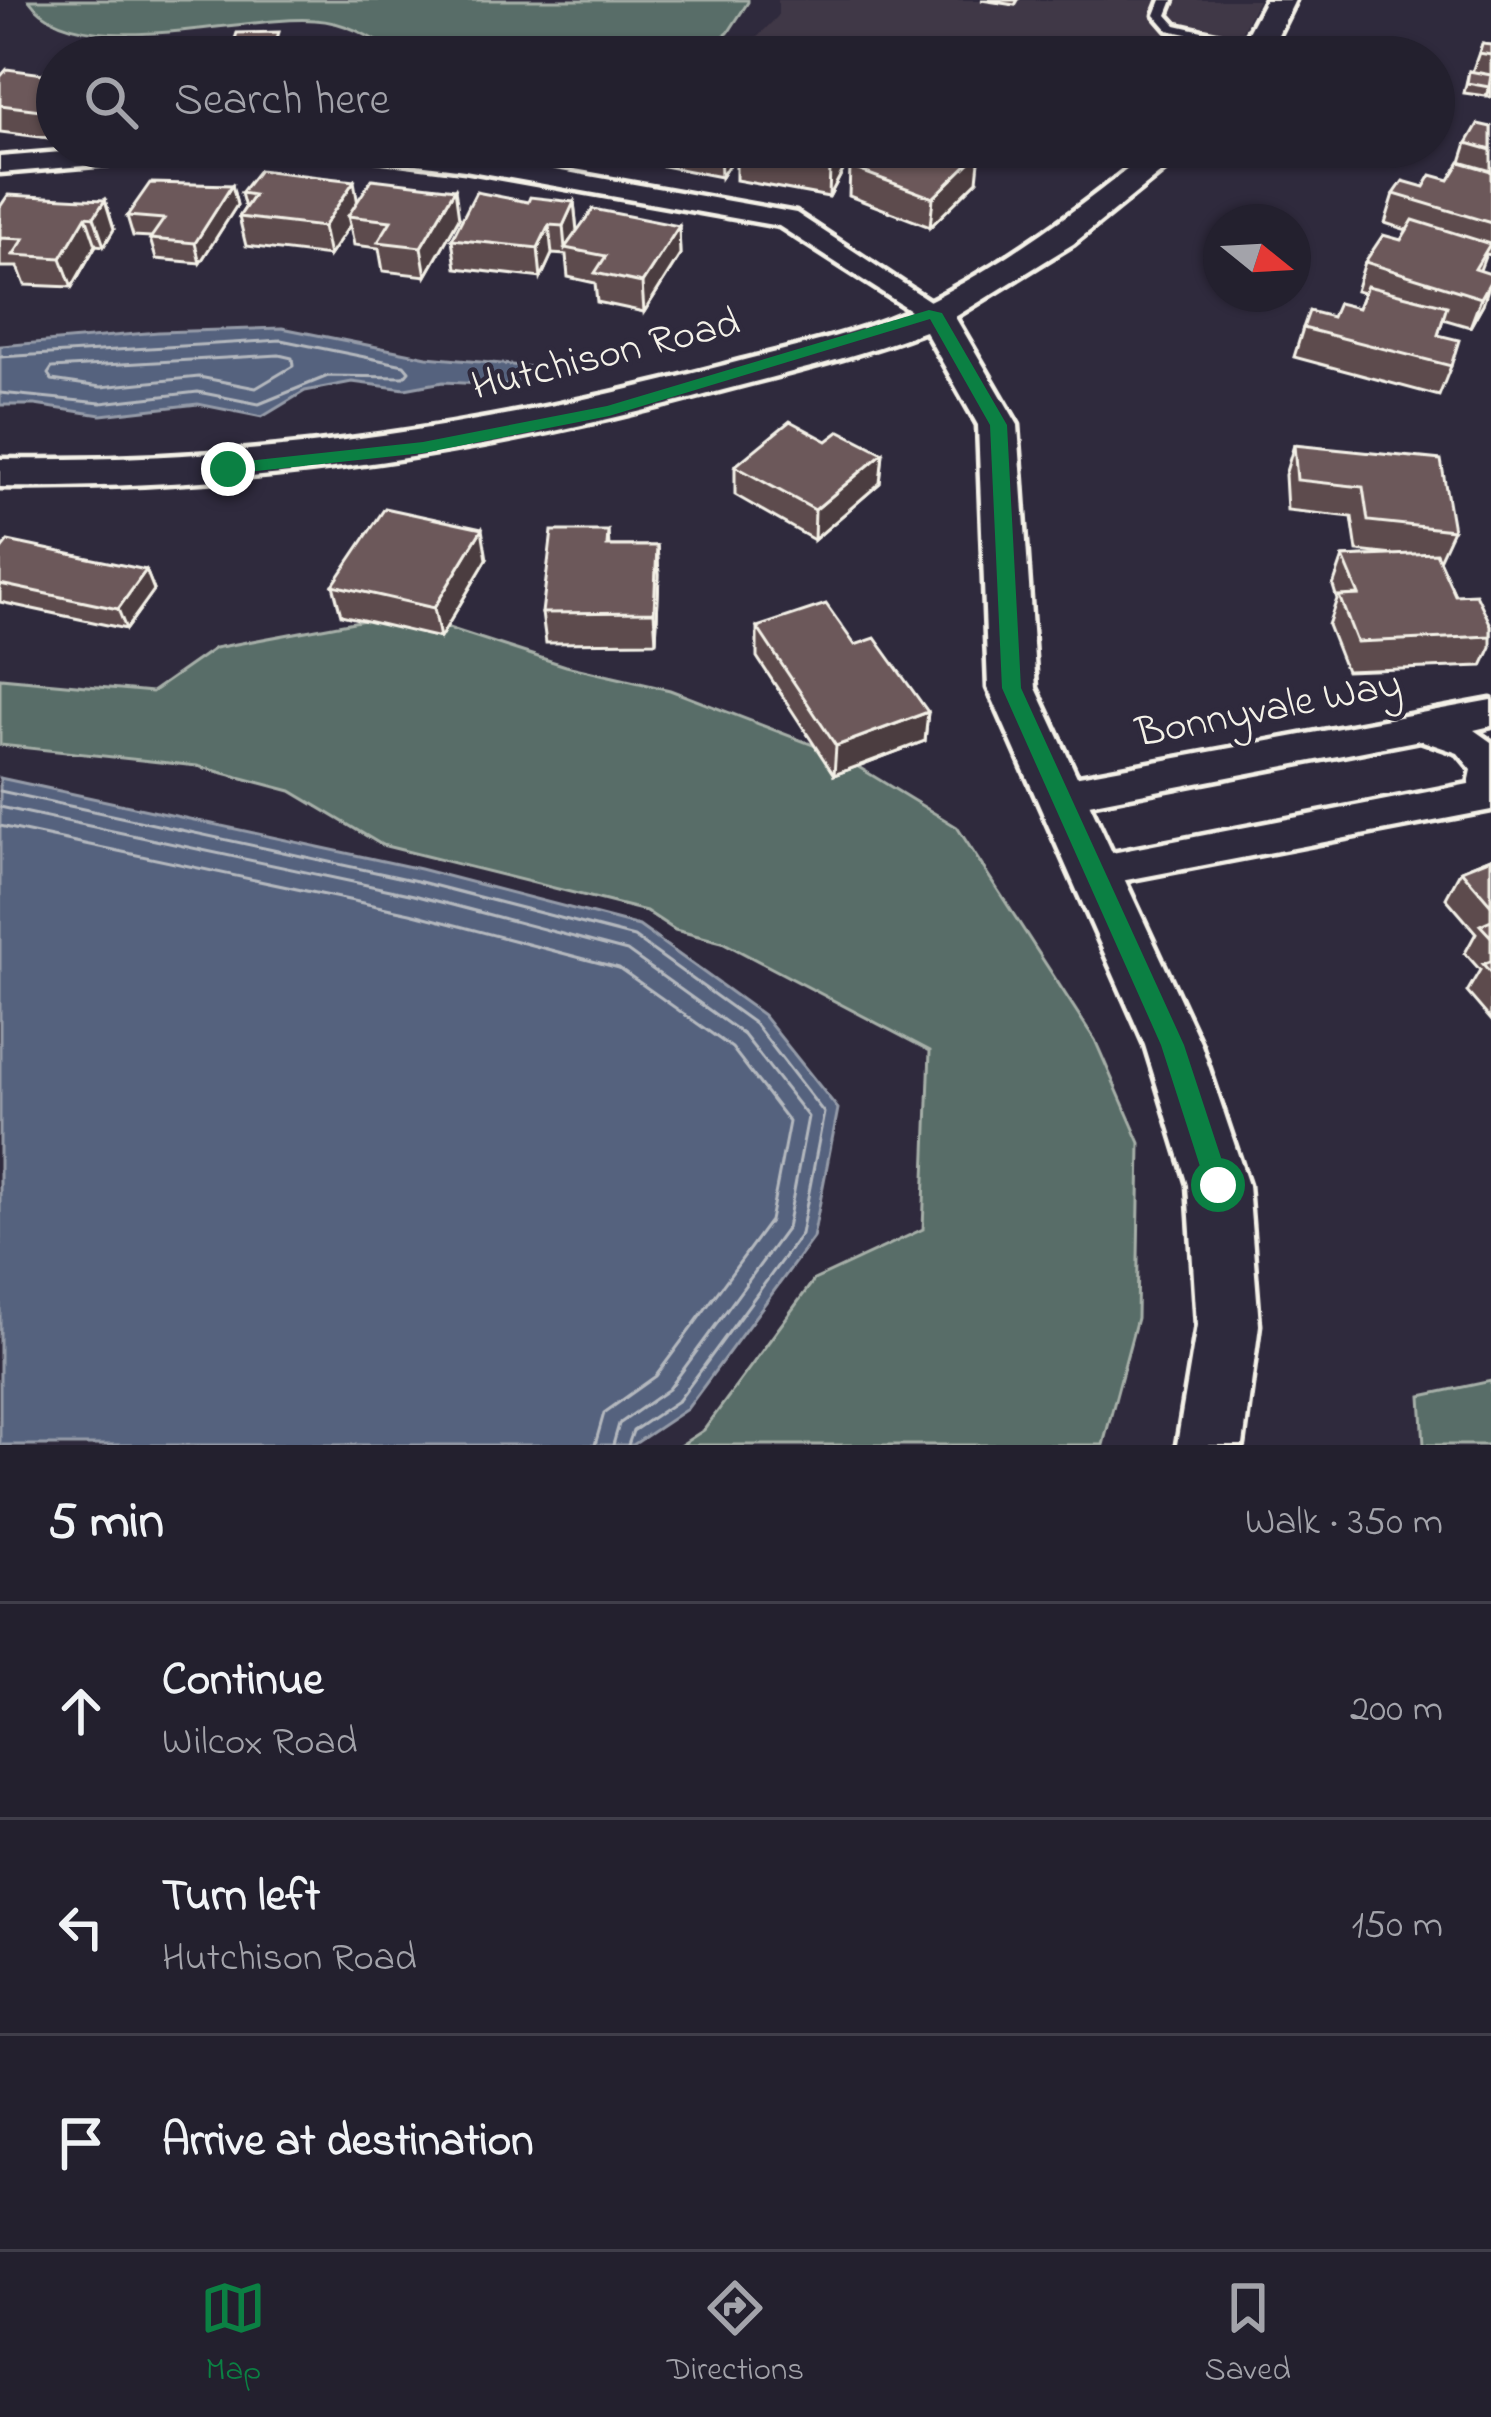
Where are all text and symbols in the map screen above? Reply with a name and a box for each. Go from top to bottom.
search box [36,36,1455,168]
icon: search [78,69,144,135]
text: Search here [174,69,390,135]
north arrow [1203,204,1311,312]
street label: Hutchison Road [466,293,746,419]
route end [201,442,255,496]
street label: Bonnyvale Way [1130,654,1407,766]
route start [1191,1158,1245,1212]
text: 5 min [48,1486,164,1561]
text: Walk · 350 m [1245,1495,1443,1552]
text: Continue [162,1649,323,1715]
icon: ahead [48,1678,114,1744]
text: 200 m [1350,1682,1443,1739]
text: Wilcox Road [162,1715,357,1772]
text: Turn left [162,1865,320,1931]
icon: left [48,1894,114,1960]
text: 150 m [1351,1898,1443,1955]
text: Hutchison Road [162,1931,417,1988]
icon: arrive [48,2110,114,2176]
text: Arrive at destination [162,2110,533,2176]
tab: Map [200,2275,266,2395]
tab: Directions [667,2275,804,2395]
tab: Saved [1205,2275,1291,2395]

